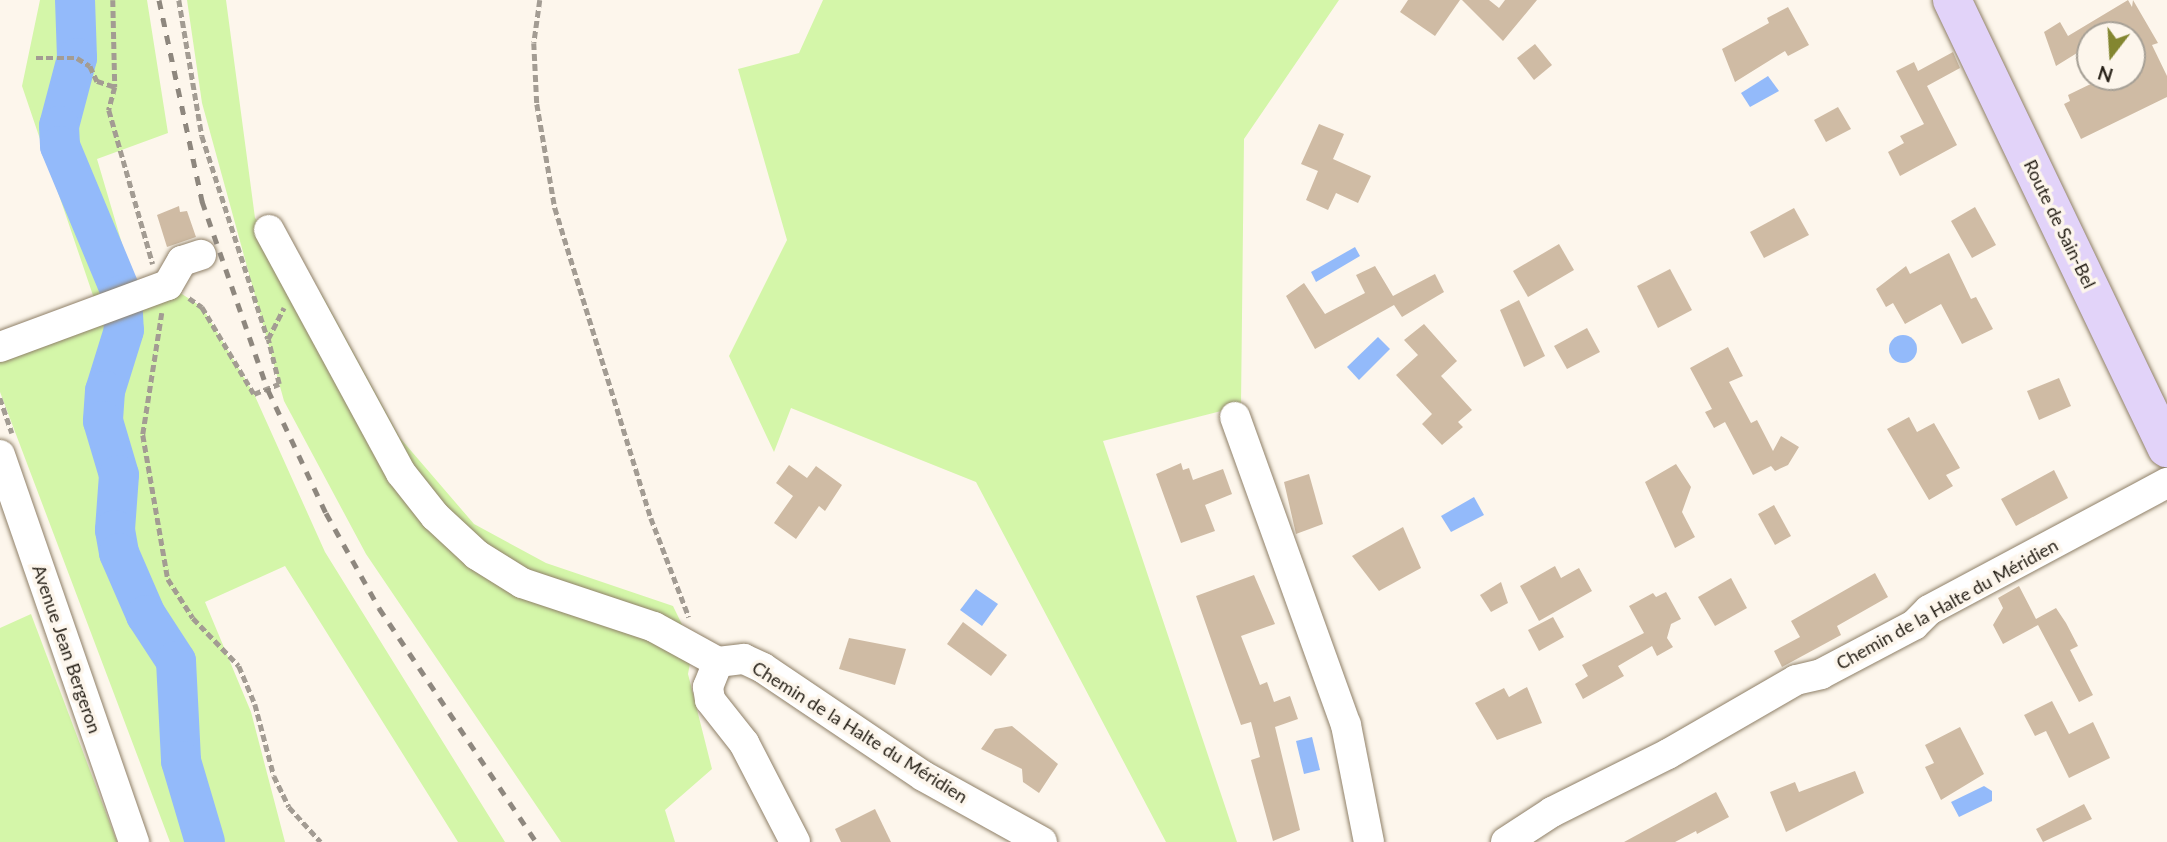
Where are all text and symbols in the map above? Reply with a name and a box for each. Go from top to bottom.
north arrow [2076,21,2146,91]
text: N [2095,62,2116,88]
street label: Route de Sain-Bel [2019,156,2101,292]
street label: Chemin de la Halte du Méridien [1832,534,2062,674]
street label: Avenue Jean Bergeron [28,562,106,736]
street label: Chemin de la Halte du Méridien [748,657,972,807]

